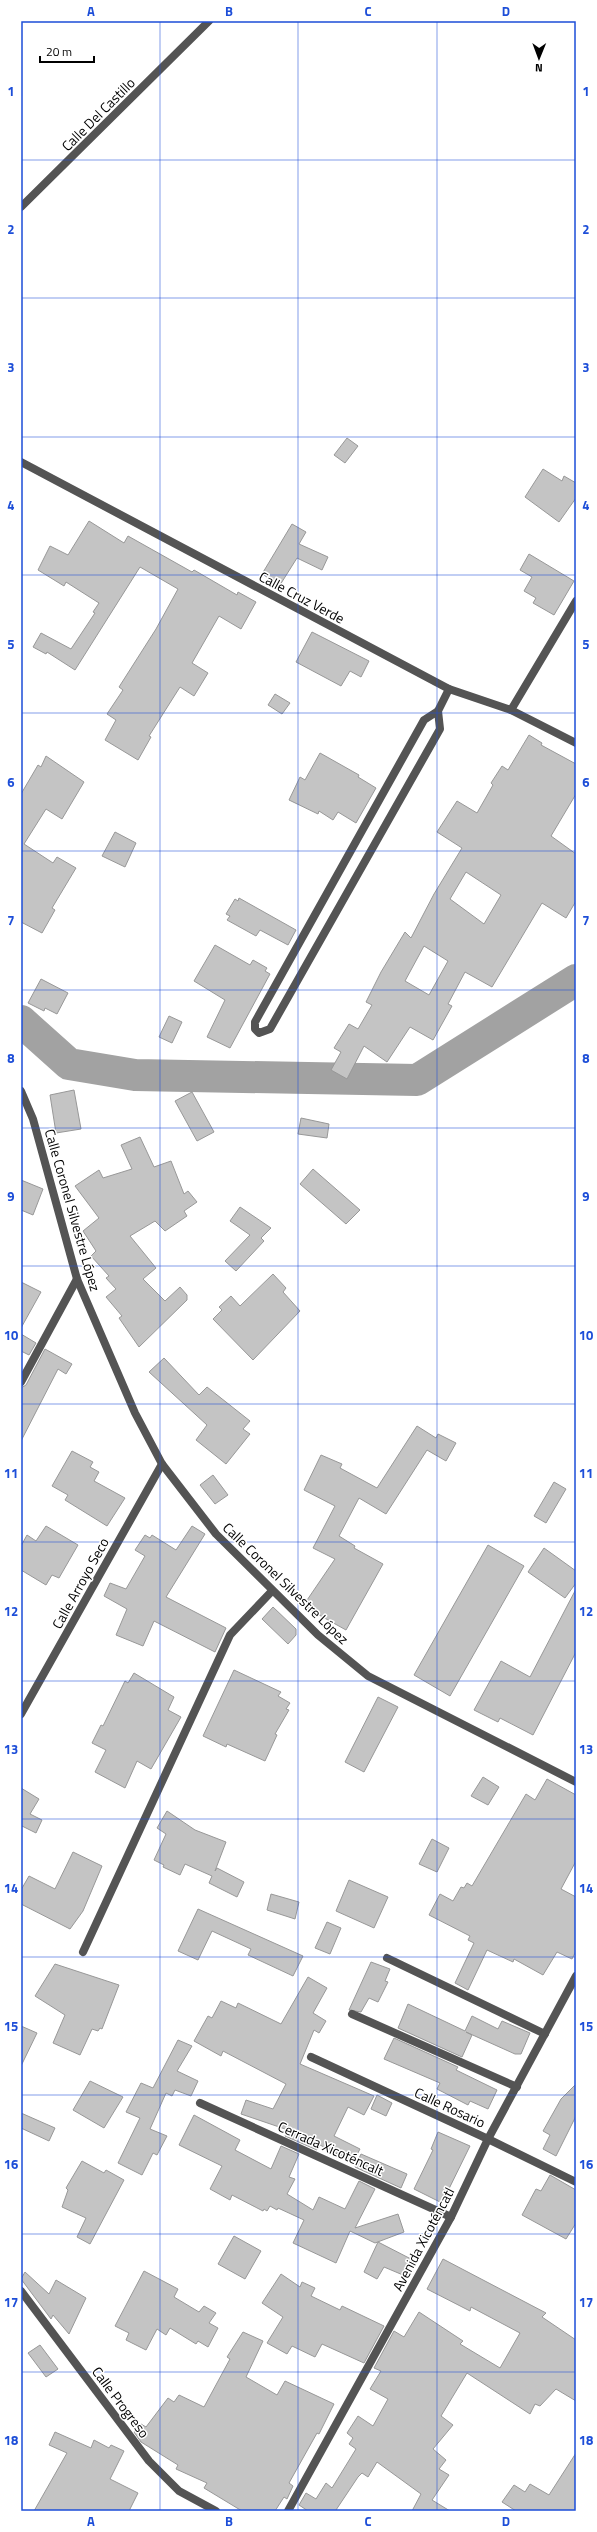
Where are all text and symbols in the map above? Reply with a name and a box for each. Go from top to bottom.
text: A [87,1,95,21]
text: B [225,1,233,21]
text: C [364,1,372,21]
text: D [502,1,510,21]
scale bar [40,38,94,64]
north arrow [519,38,559,78]
text: 20 m [46,42,72,61]
text: N [535,60,543,76]
street label: Calle Del Castillo [56,72,140,156]
text: 1 [7,81,15,101]
text: 1 [582,81,590,101]
text: 2 [7,219,15,239]
text: 2 [582,219,590,239]
text: 3 [7,357,15,377]
text: 3 [582,357,590,377]
text: 4 [7,495,15,515]
text: 4 [582,495,590,515]
street label: Calle Cruz Verde [255,566,349,628]
text: 5 [7,634,15,654]
text: 5 [582,634,590,654]
text: 6 [7,772,15,792]
text: 6 [582,772,590,792]
text: 7 [7,910,15,930]
text: 7 [582,910,590,930]
text: 8 [7,1048,15,1068]
text: 8 [582,1048,590,1068]
street label: Calle Coronel Silvestre López [40,1126,106,1294]
text: 9 [7,1186,15,1206]
text: 9 [582,1186,590,1206]
text: 10 [4,1325,18,1345]
text: 10 [579,1325,593,1345]
text: 11 [4,1463,18,1483]
text: 11 [579,1463,593,1483]
street label: Calle Coronel Silvestre López [218,1517,354,1649]
street label: Calle Arroyo Seco [46,1533,114,1633]
text: 12 [4,1601,18,1621]
text: 12 [579,1601,593,1621]
text: 13 [4,1739,18,1759]
text: 13 [579,1739,593,1759]
text: 14 [4,1878,18,1898]
text: 14 [579,1878,593,1898]
text: 15 [4,2016,18,2036]
text: 15 [579,2016,593,2036]
street label: Calle Rosario [411,2081,489,2133]
street label: Cerrada Xicoténcalt [275,2115,387,2181]
text: 16 [4,2154,18,2174]
text: 16 [579,2154,593,2174]
street label: Avenida Xicoténcatl [387,2183,459,2295]
text: 17 [4,2292,18,2312]
text: 17 [579,2292,593,2312]
street label: Calle Progreso [87,2362,155,2442]
text: 18 [4,2430,18,2450]
text: 18 [579,2430,593,2450]
text: A [87,2511,95,2531]
text: B [225,2511,233,2531]
text: C [364,2511,372,2531]
text: D [502,2511,510,2531]

